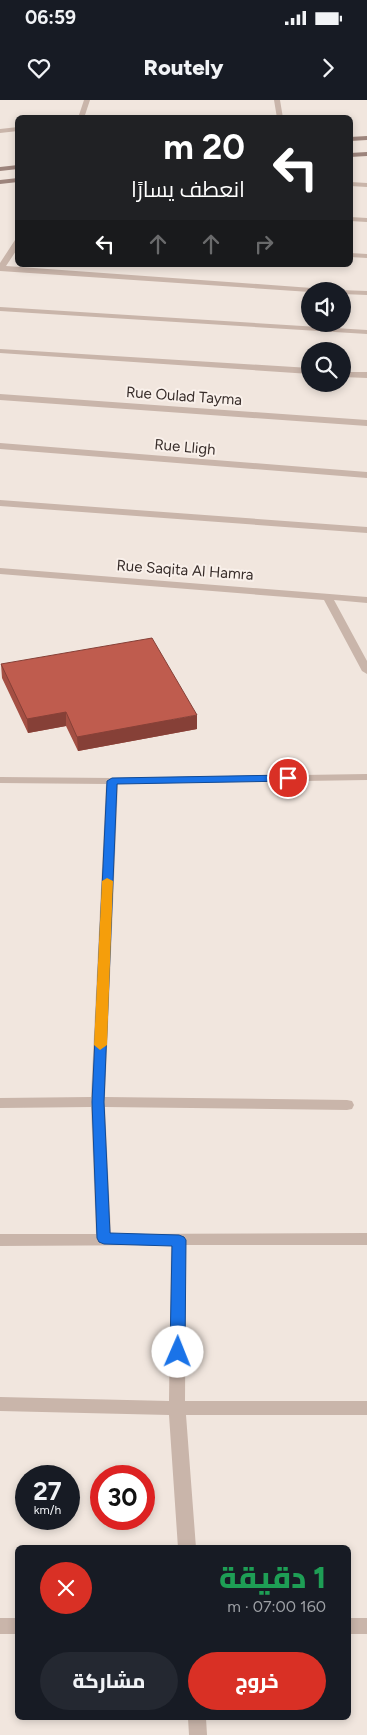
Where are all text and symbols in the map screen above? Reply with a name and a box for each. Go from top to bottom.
text: 06:59 [25,6,76,29]
icon: heart [25,54,53,82]
text: Routely [144,54,223,81]
icon: forward [314,54,342,82]
text: 20 m [163,126,245,168]
icon: left [263,135,328,200]
text: انعطف يسارًا [131,176,245,203]
icon: left [91,230,119,258]
icon: ahead [144,230,172,258]
icon: ahead [197,230,225,258]
icon: right [250,230,278,258]
map controls [301,282,351,392]
button: sound [301,282,351,332]
button: search [301,342,351,392]
street label: Rue Oulad Tayma [125,383,243,409]
street label: Rue Lligh [154,435,216,459]
street label: Rue Saqita Al Hamra [116,556,254,584]
pin [267,757,309,799]
icon: arrive [274,764,302,792]
position arrow [151,1325,203,1377]
speed limit sign: 30 [90,1465,155,1530]
text: 27 [33,1476,62,1506]
text: km/h [34,1503,61,1517]
text: 1 دقيقة [219,1559,326,1596]
button: close [40,1562,92,1614]
text: 160 m · 07:00 [227,1597,326,1616]
button: مشاركة [40,1652,178,1710]
button: خروج [188,1652,326,1710]

